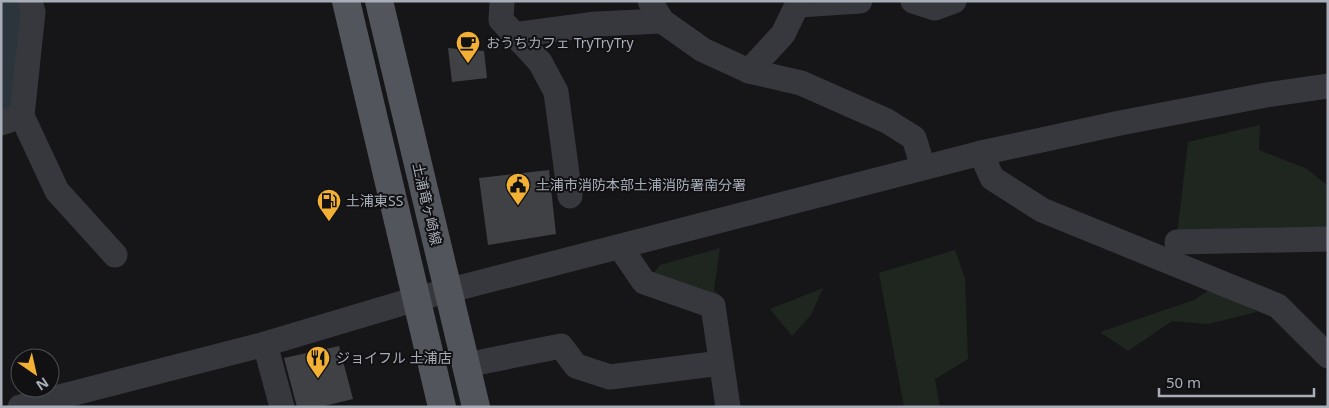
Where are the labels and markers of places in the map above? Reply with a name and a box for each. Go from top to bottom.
cafe icon: おうちカフェ TryTryTry [455,30,481,64]
place label: おうちカフェ TryTryTry [486,33,635,52]
public building icon: 土浦市消防本部土浦消防署南分署 [505,172,531,206]
place label: 土浦市消防本部土浦消防署南分署 [536,175,746,194]
fuel station icon: 土浦東SS [316,188,342,222]
place label: 土浦東SS [346,191,404,210]
restaurant icon: ジョイフル 土浦店 [305,345,331,379]
place label: ジョイフル 土浦店 [336,348,452,367]

